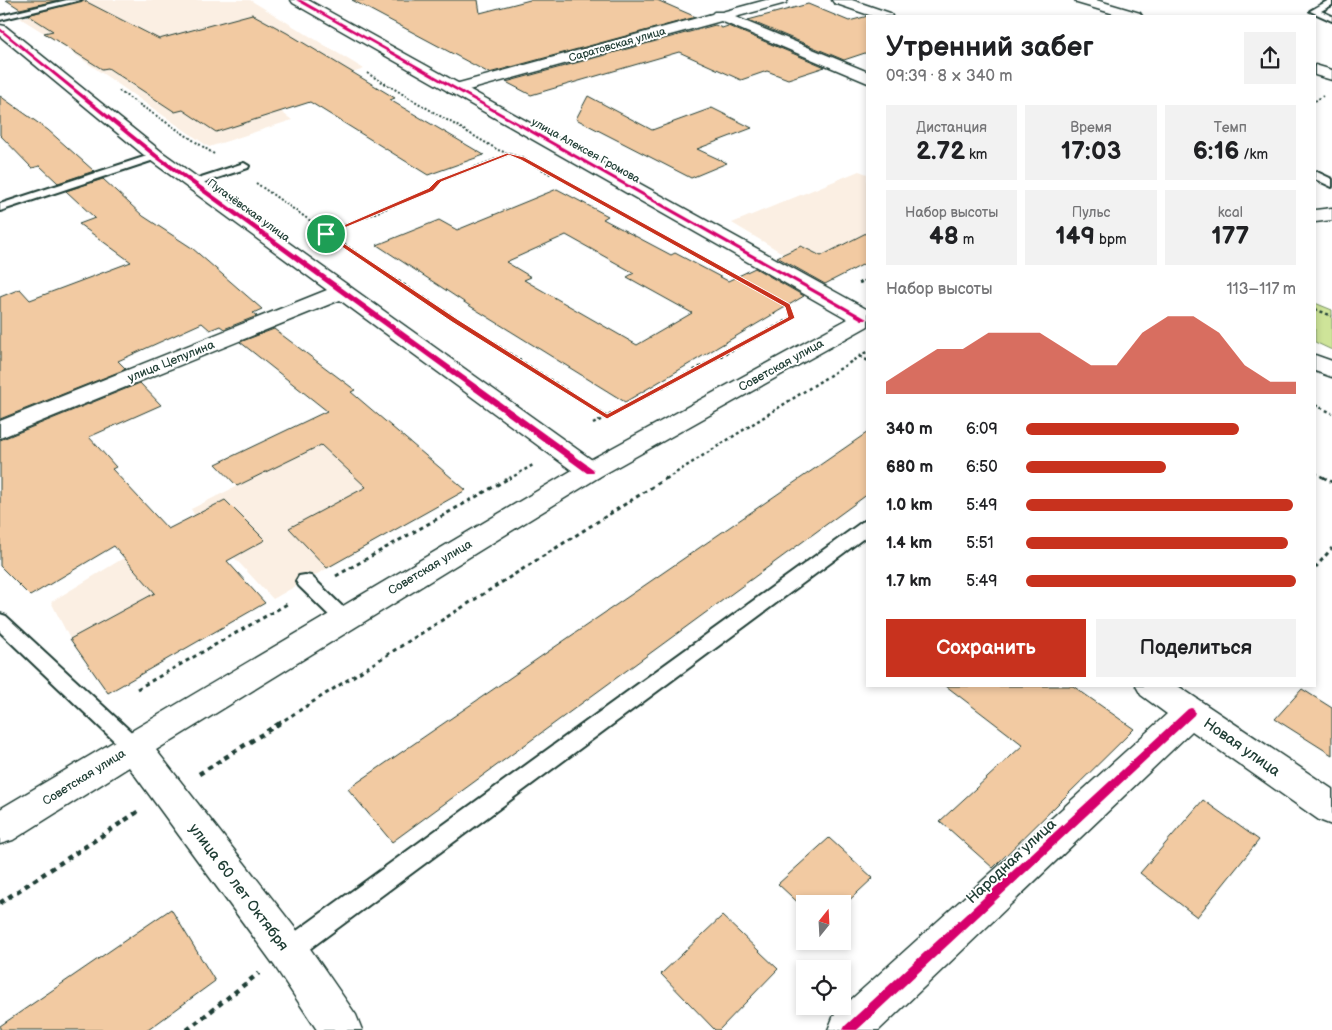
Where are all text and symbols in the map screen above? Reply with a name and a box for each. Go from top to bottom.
street label: Саратовская улица [567,24,668,65]
text: Утренний забег [886,31,1094,64]
button: share [1244,32,1296,84]
text: 09:39 · 8 × 340 m [886,67,1013,86]
street label: улица Алексея Громова [529,115,643,186]
text: Дистанция [916,119,987,136]
text: Время [1070,119,1112,136]
text: Темп [1214,119,1247,136]
text: 2.72 [916,136,965,167]
text: 17:03 [1061,136,1121,167]
text: 6:16 [1193,136,1239,167]
text: km [965,146,987,163]
text: /km [1239,146,1268,163]
street label: Пугачёвская улица [205,176,293,245]
text: Набор высоты [905,204,998,221]
text: Пульс [1072,204,1110,221]
text: kcal [1218,204,1243,221]
pin [305,213,347,255]
icon: arrive [312,220,340,248]
text: 48 [929,221,959,252]
text: 149 [1055,221,1095,252]
text: 177 [1211,221,1249,252]
text: m [959,231,974,248]
text: bpm [1095,231,1127,248]
text: Набор высоты [886,280,993,299]
text: 113–117 m [1226,280,1296,299]
street label: Советская улица [736,336,826,395]
street label: улица Цепулина [126,337,217,386]
text: 340 m [886,420,933,439]
text: 6:09 [966,420,998,439]
text: 680 m [886,458,933,477]
text: 6:50 [966,458,998,477]
text: 1.0 km [886,496,933,515]
text: 5:49 [966,496,997,515]
text: 1.4 km [886,534,932,553]
text: 5:51 [966,534,994,553]
street label: Советская улица [386,537,475,598]
text: 1.7 km [886,572,931,591]
text: 5:49 [966,572,997,591]
button: Сохранить [886,619,1086,677]
button: Поделиться [1096,619,1296,677]
street label: Новая улица [1200,714,1284,781]
street label: Советская улица [40,746,129,809]
street label: Народная улица [962,815,1060,908]
street label: улица 60 лет Октября [185,820,293,955]
north arrow [796,895,851,950]
map controls [796,895,851,1015]
button: locate [796,960,851,1015]

